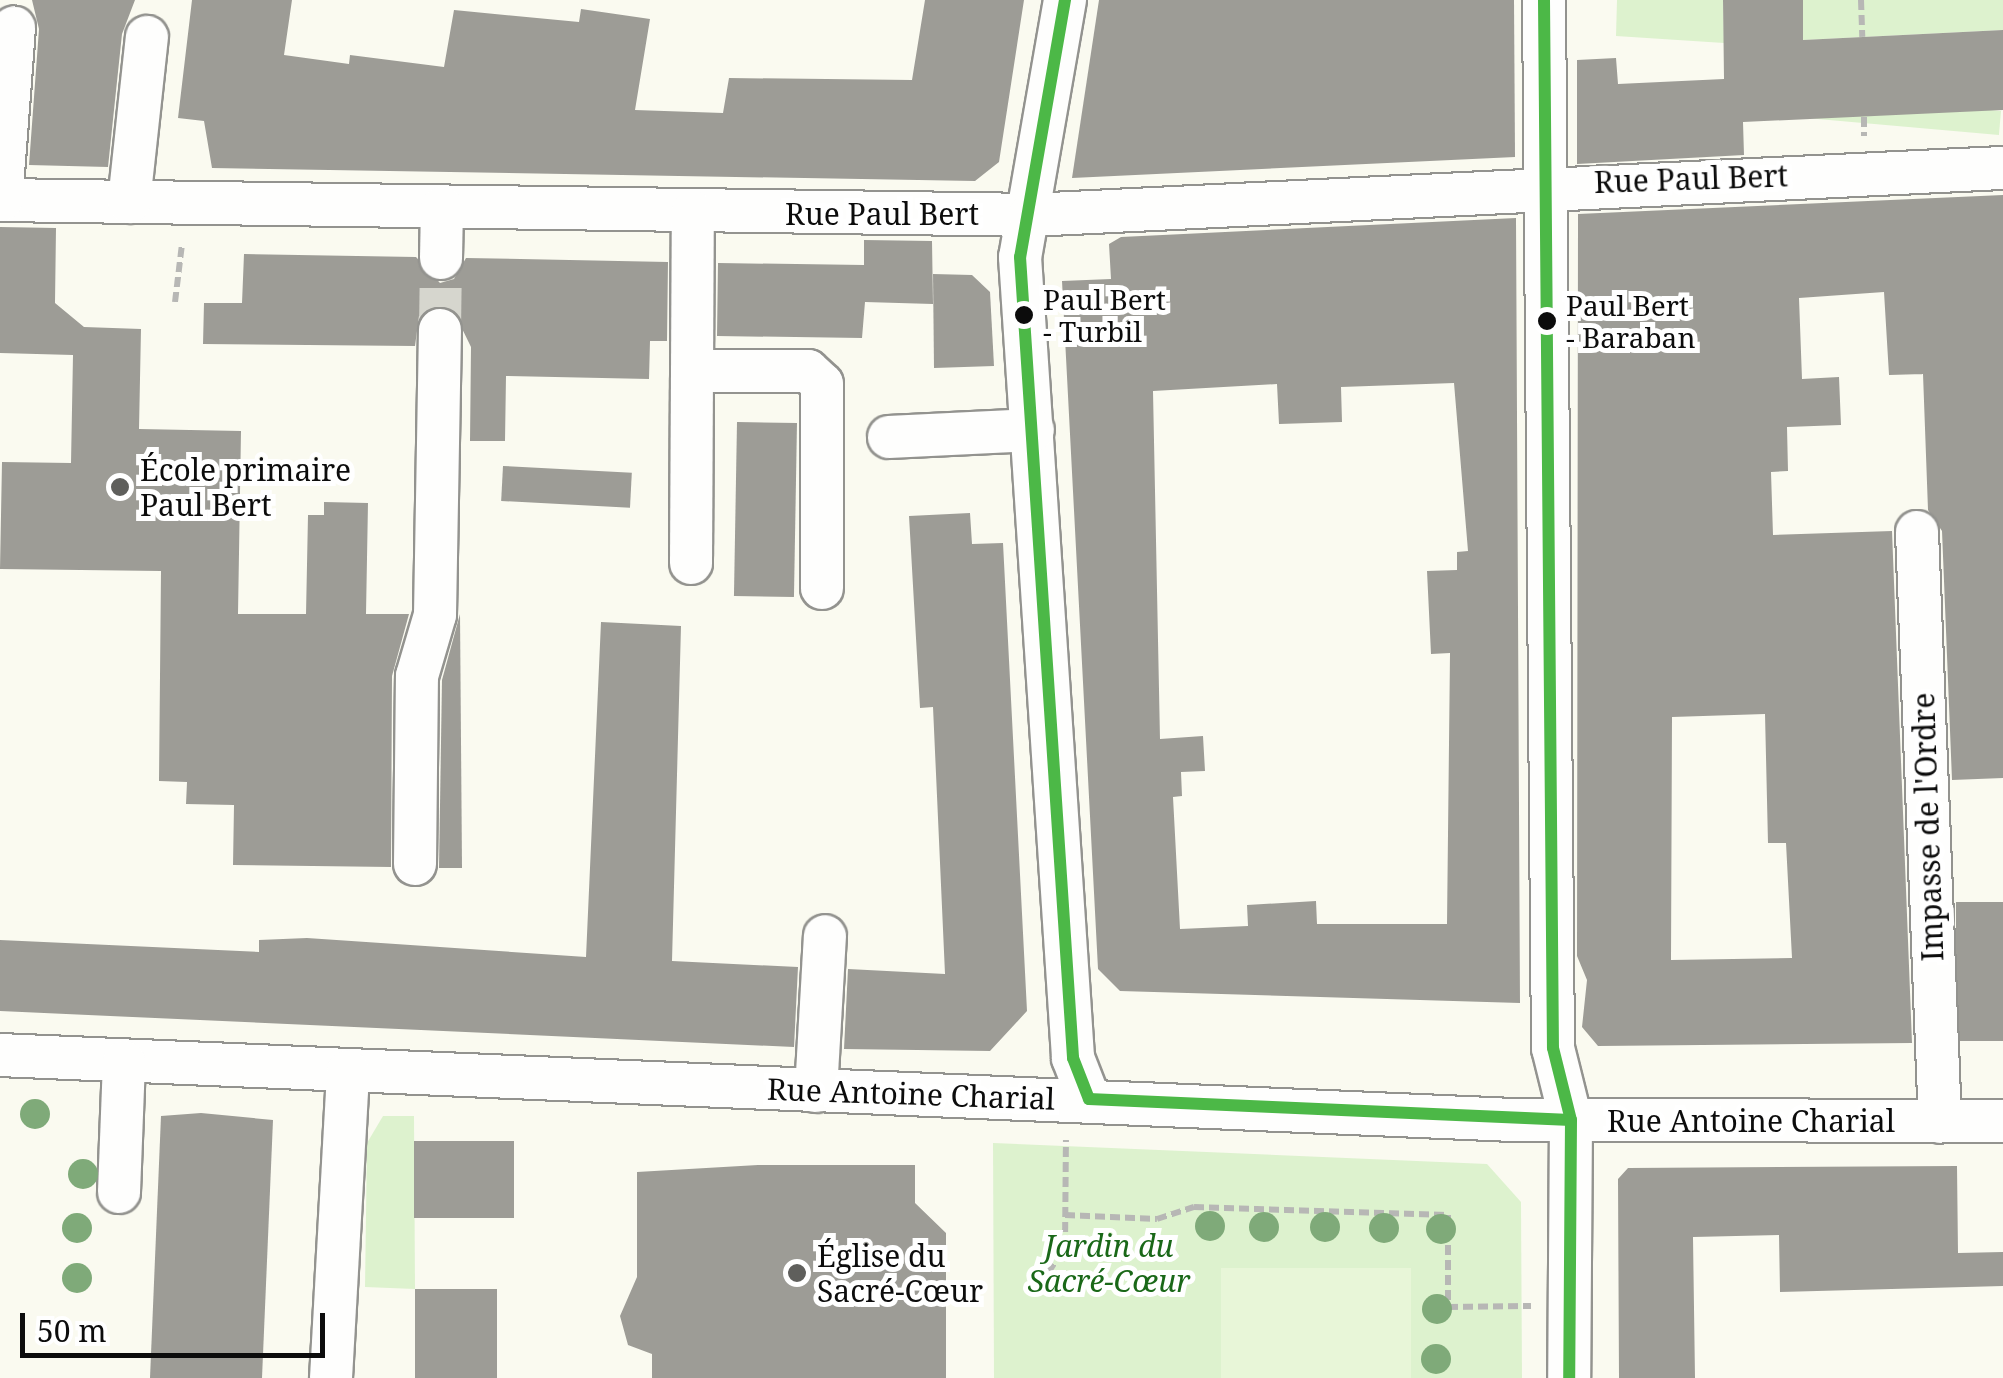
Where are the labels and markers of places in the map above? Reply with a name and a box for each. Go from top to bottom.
place label: Paul Bert - Turbil [1043,282,1166,348]
place label: Paul Bert - Baraban [1566,288,1695,354]
marker: Paul Bert - Turbil [1014,305,1034,325]
marker: Paul Bert - Baraban [1537,311,1557,331]
place label: École primaire Paul Bert [140,452,351,522]
marker: École primaire Paul Bert [109,476,131,498]
place label: Église du Sacré-Cœur [817,1238,983,1308]
marker: Église du Sacré-Cœur [786,1262,808,1284]

